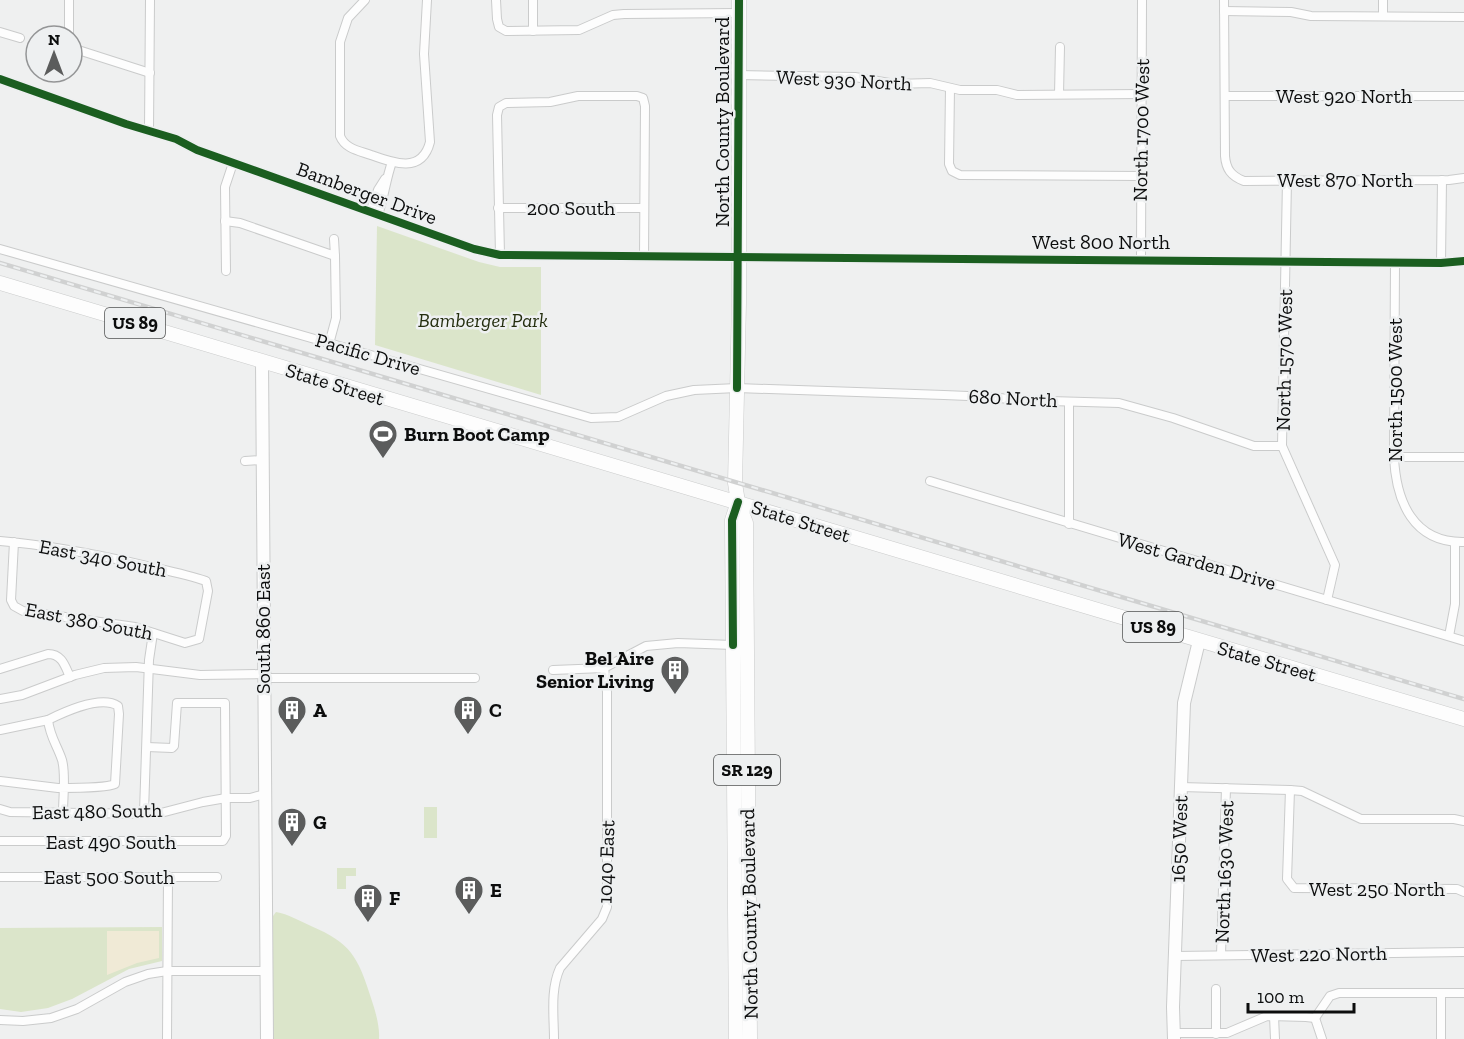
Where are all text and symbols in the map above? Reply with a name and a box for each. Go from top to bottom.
street label: North County Boulevard [710,17,734,227]
north arrow [24,24,84,84]
text: N [48,30,60,49]
street label: North 1700 West [1128,58,1154,202]
street label: West 930 North [775,64,913,96]
street label: West 920 North [1276,84,1413,108]
street label: Bamberger Drive [294,156,440,230]
street label: West 870 North [1277,168,1414,192]
street label: 200 South [527,196,616,220]
street label: West 800 North [1032,230,1171,254]
street label: North 1570 West [1271,288,1297,431]
road number: US 89 [105,308,165,338]
park label: Bamberger Park [418,308,548,332]
street label: North 1500 West [1383,317,1407,462]
street label: Pacific Drive [313,328,423,380]
street label: State Street [283,358,388,411]
street label: 680 North [968,384,1059,412]
sports icon: Burn Boot Camp [367,418,399,460]
place label: Burn Boot Camp [404,422,550,446]
street label: State Street [749,495,854,548]
street label: West Garden Drive [1115,527,1279,595]
street label: East 340 South [37,534,170,582]
street label: South 860 East [251,563,275,694]
street label: East 380 South [23,597,156,645]
road number: US 89 [1123,612,1183,642]
street label: State Street [1215,635,1320,687]
place label: Bel Aire Senior Living [536,646,655,693]
building icon: Bel Aire Senior Living [659,654,691,696]
building icon: A [276,694,308,736]
building icon: C [452,694,484,736]
place label: A [313,698,327,722]
place label: C [489,698,502,722]
road number: SR 129 [714,755,780,785]
street label: 1650 West [1165,794,1193,883]
street label: East 480 South [32,798,163,824]
street label: North 1630 West [1210,800,1239,944]
building icon: G [276,806,308,848]
street label: North County Boulevard [735,808,763,1020]
place label: G [313,810,327,834]
street label: 1040 East [593,819,619,904]
street label: East 490 South [46,830,177,854]
street label: East 500 South [44,865,175,889]
building icon: E [453,874,485,916]
street label: West 250 North [1309,877,1446,901]
place label: E [490,878,502,902]
building icon: F [352,882,384,924]
place label: F [389,886,400,910]
street label: West 220 North [1251,941,1388,967]
scale bar [1248,976,1354,1014]
text: 100 m [1257,986,1305,1008]

